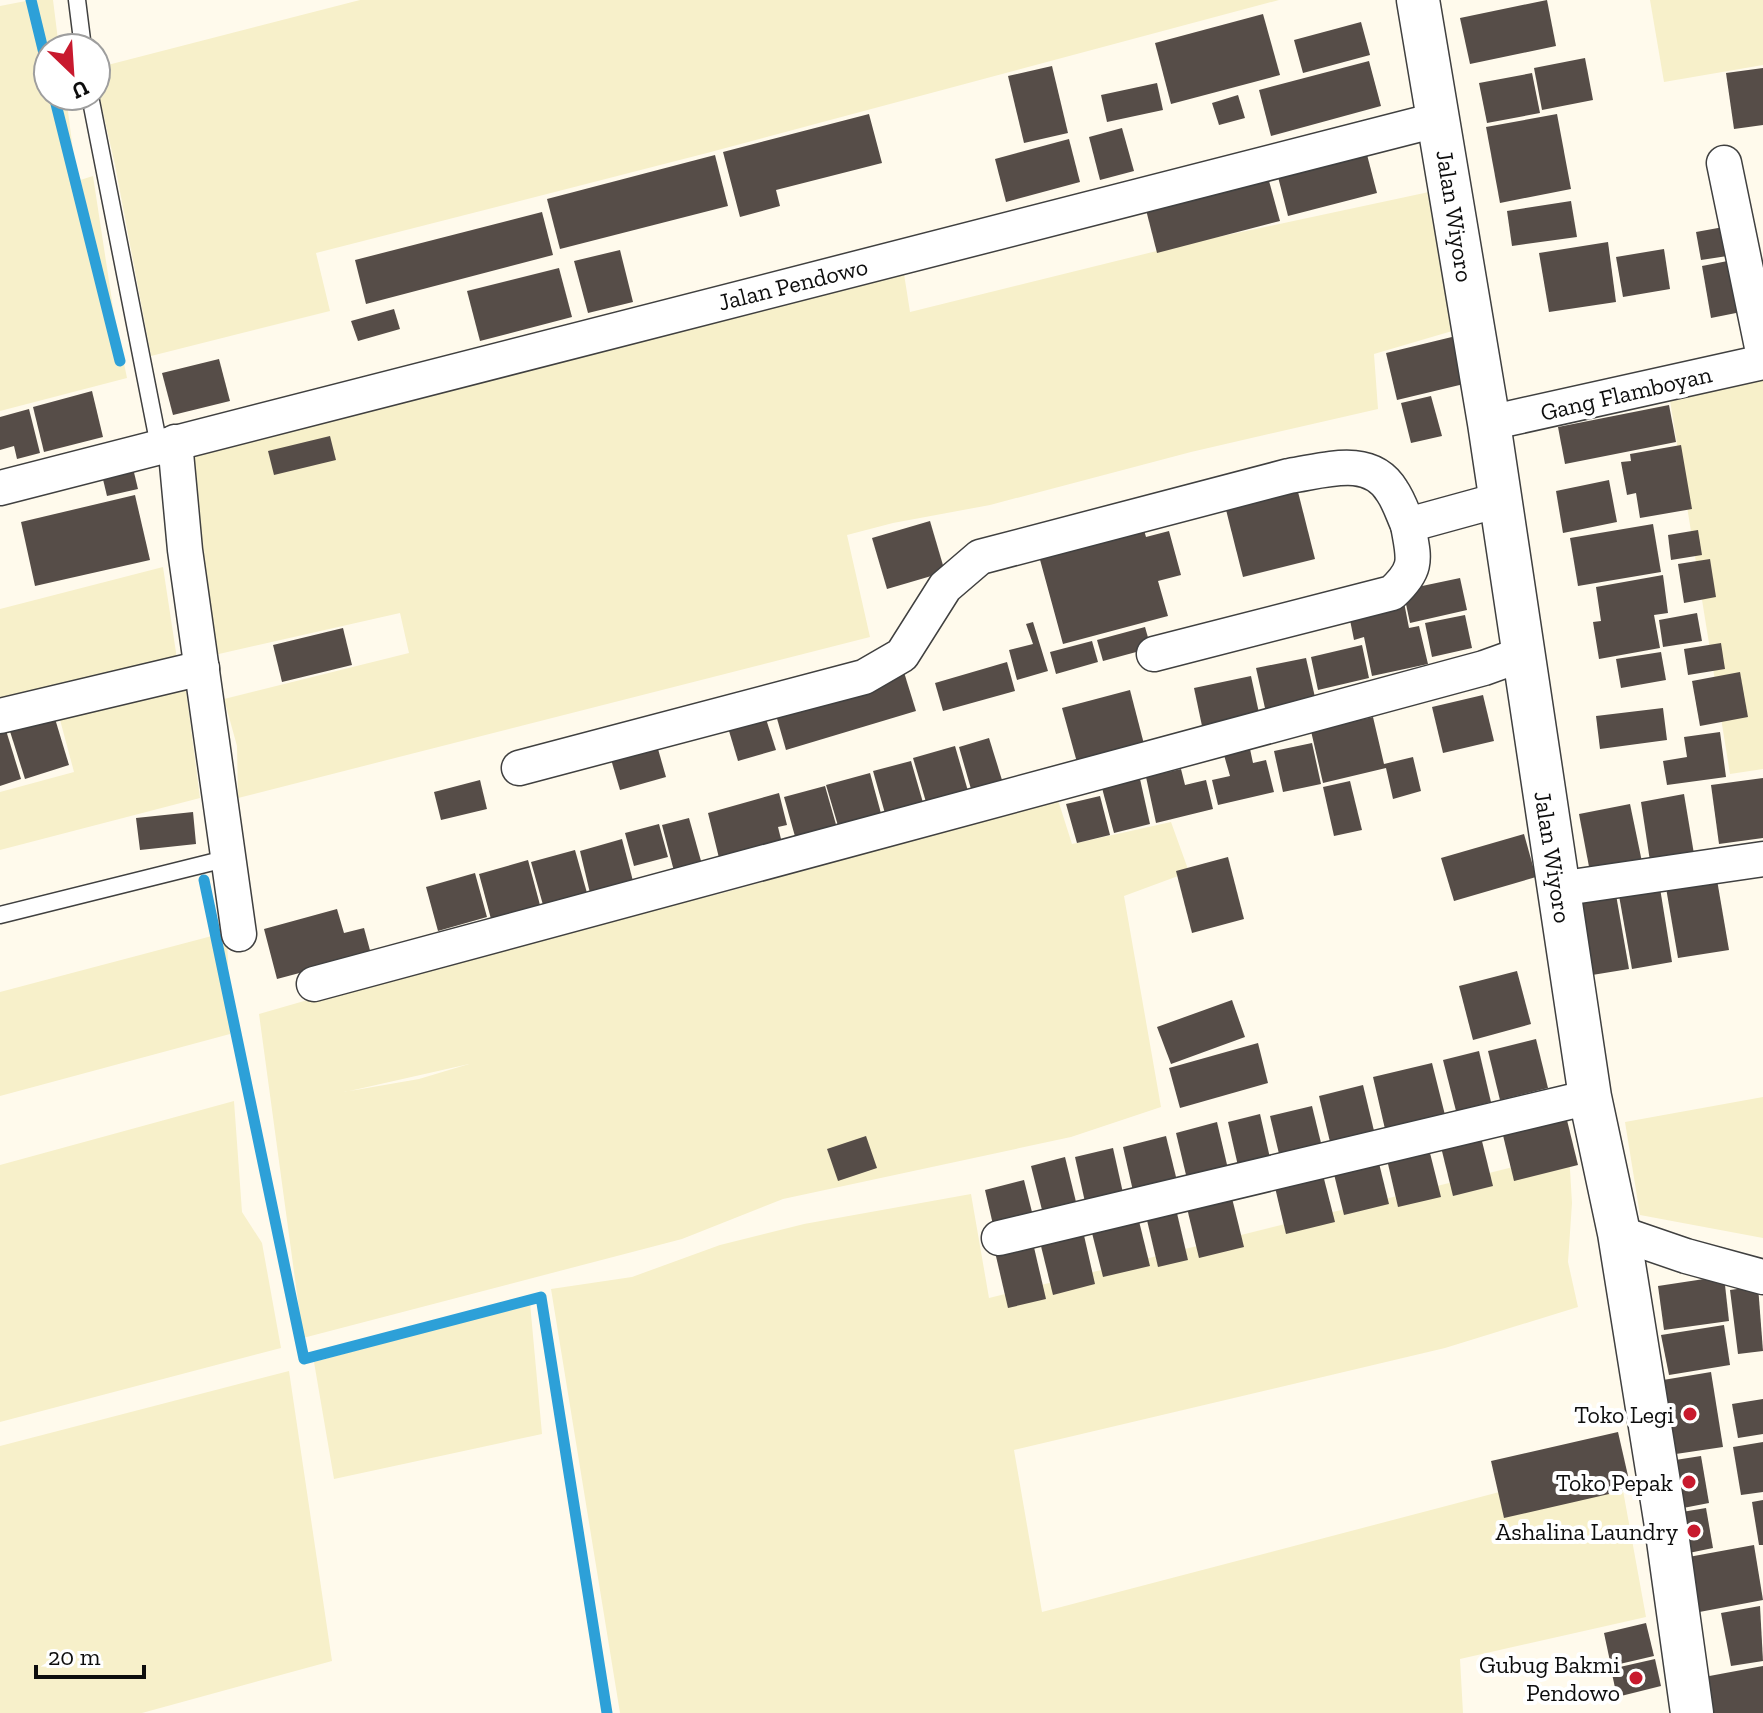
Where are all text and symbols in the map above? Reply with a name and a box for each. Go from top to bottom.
north arrow [32,32,112,112]
text: U [67,74,93,105]
street label: Jalan Wiyoro [1430,148,1480,284]
street label: Jalan Pendowo [715,251,871,317]
street label: Gang Flamboyan [1537,359,1715,427]
street label: Jalan Wiyoro [1528,789,1578,925]
place label: Toko Legi [1574,1400,1674,1429]
marker: Toko Legi [1681,1405,1699,1423]
place label: Toko Pepak [1556,1468,1674,1497]
marker: Toko Pepak [1680,1473,1698,1491]
place label: Ashalina Laundry [1496,1517,1679,1546]
marker: Ashalina Laundry [1685,1522,1703,1540]
scale bar [36,1629,144,1679]
text: 20 m [48,1642,101,1671]
place label: Gubug Bakmi Pendowo [1479,1650,1620,1707]
marker: Gubug Bakmi Pendowo [1627,1669,1645,1687]

